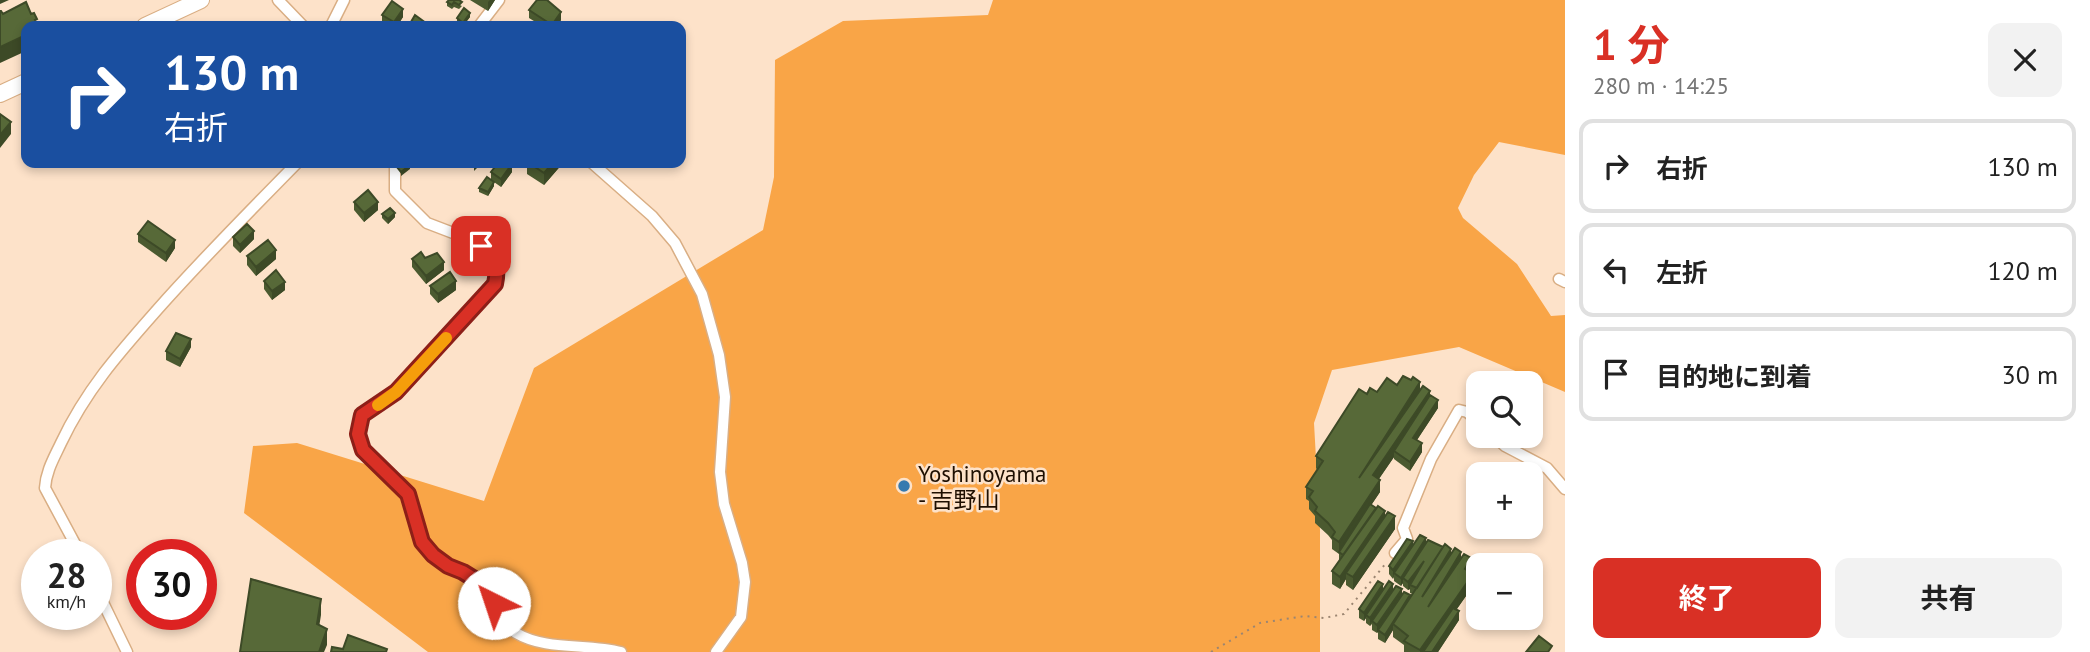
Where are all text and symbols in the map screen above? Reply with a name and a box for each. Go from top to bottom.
text: 1 分 [1593,17,1669,72]
button: close [1988,23,2062,97]
text: 130 m [164,40,299,104]
icon: right [49,49,140,140]
text: 280 m · 14:25 [1593,71,1729,100]
text: 右折 [164,106,228,148]
icon: right [1597,147,1635,185]
text: 130 m [1987,150,2058,183]
text: 右折 [1656,152,1708,185]
pin [451,216,511,276]
icon: arrive [462,227,500,265]
icon: left [1597,251,1635,289]
text: 120 m [1987,254,2058,287]
text: 左折 [1656,256,1708,289]
icon: arrive [1597,355,1635,393]
text: 30 m [2002,358,2058,391]
text: 目的地に到着 [1656,360,1812,393]
map controls [1466,371,1543,630]
button: search [1466,371,1543,448]
place label: Yoshinoyama - 吉野山 [918,459,1046,514]
button: + [1466,462,1543,539]
marker: Yoshinoyama - 吉野山 [896,478,912,494]
speed limit sign: 30 [126,539,217,630]
text: 28 [47,552,86,598]
button: − [1466,553,1543,630]
button: 終了 [1593,558,1821,638]
button: 共有 [1835,558,2062,638]
position arrow [457,566,531,640]
text: km/h [47,590,86,613]

